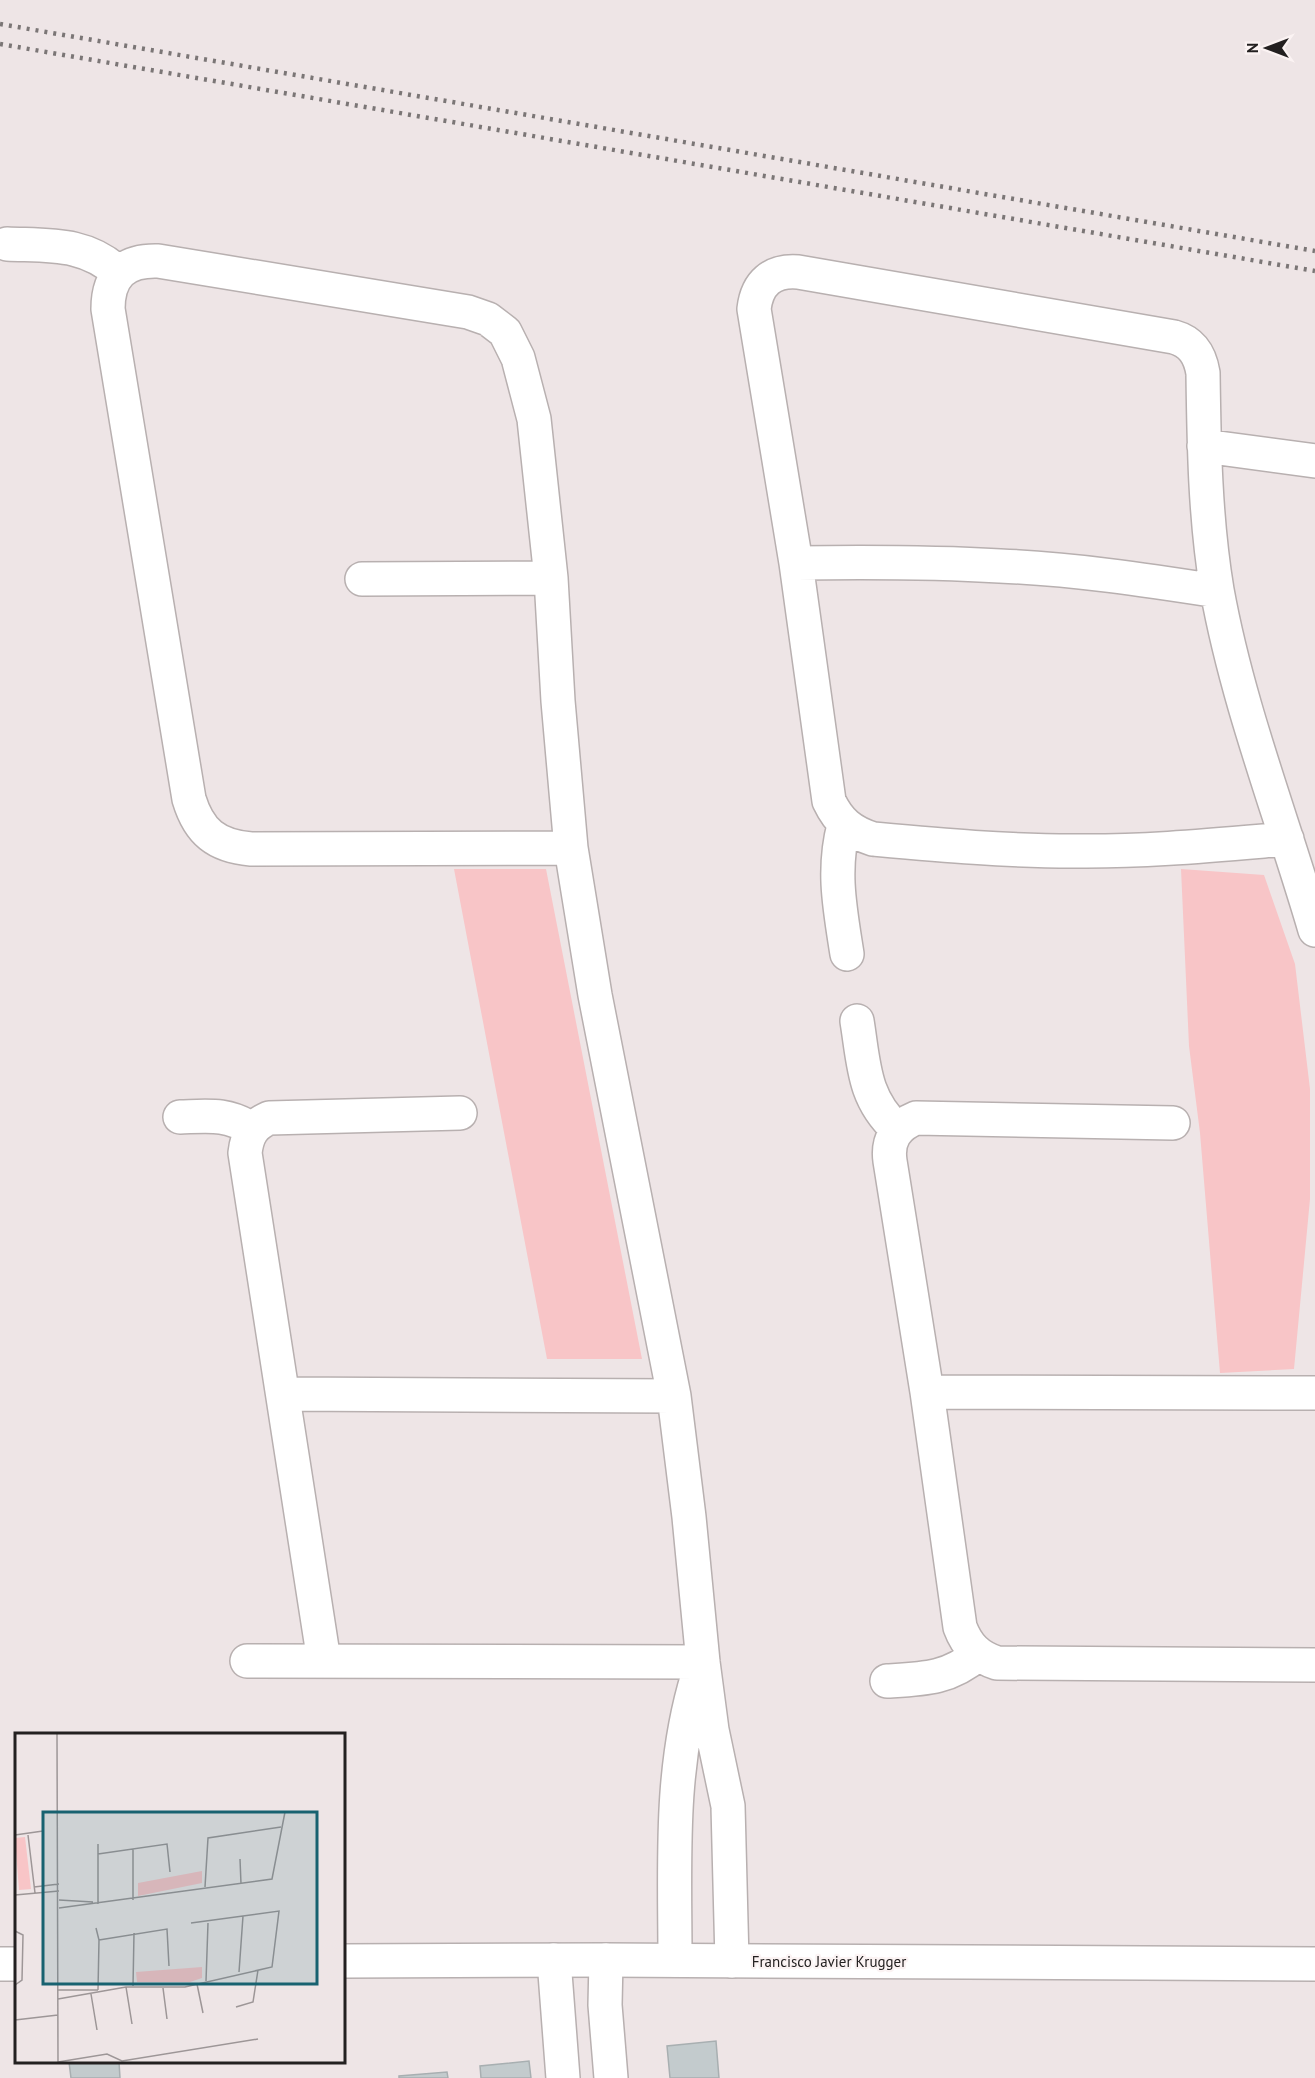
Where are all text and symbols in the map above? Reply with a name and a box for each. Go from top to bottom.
north arrow [1237,18,1297,78]
text: N [1242,43,1262,53]
inset map [15,1733,345,2063]
street label: Francisco Javier Krugger [752,1952,906,1971]

